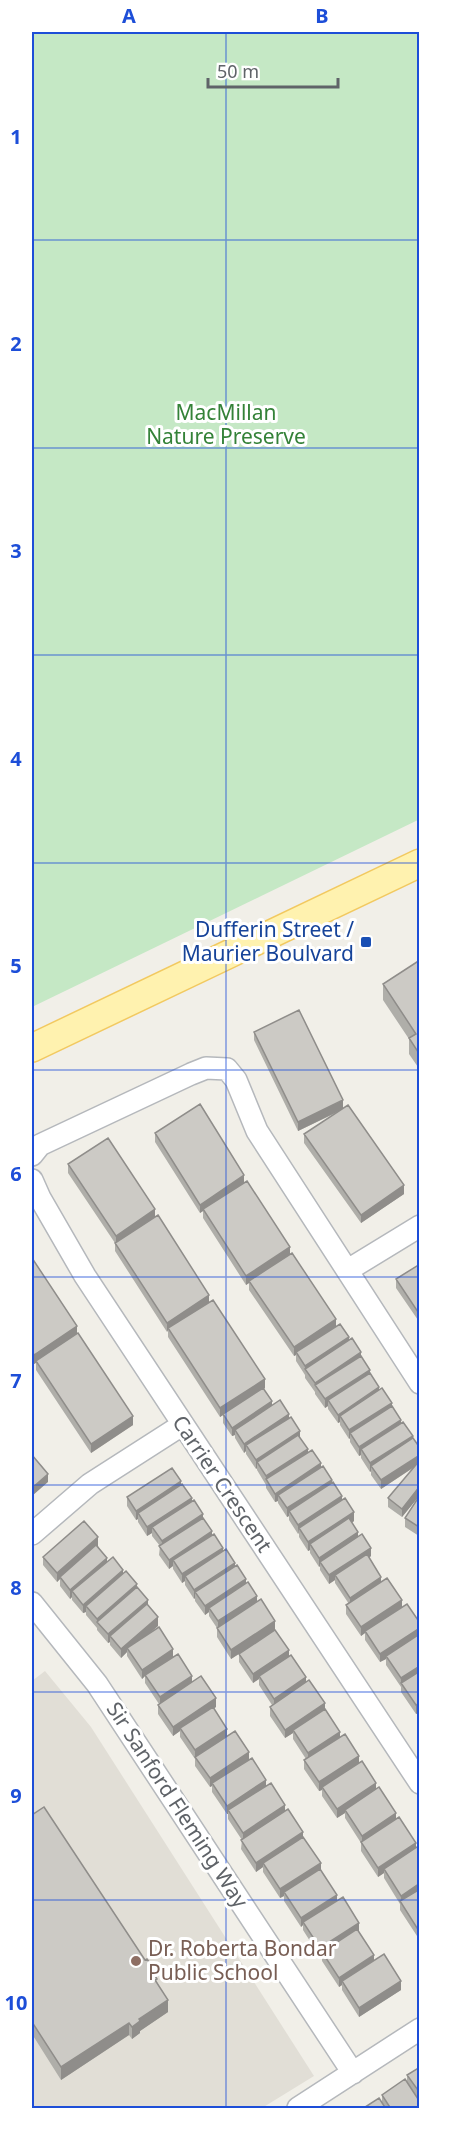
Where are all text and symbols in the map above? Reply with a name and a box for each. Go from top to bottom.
text: A [122,2,136,29]
text: B [315,2,329,29]
scale bar [208,51,338,89]
text: 50 m [217,59,259,83]
text: 1 [10,123,22,150]
text: 2 [10,330,22,357]
park label: MacMillan Nature Preserve [146,398,306,450]
text: 3 [10,537,22,564]
text: 4 [10,745,22,772]
place label: Dufferin Street / Maurier Boulvard [182,915,354,967]
marker: Dufferin Street / Maurier Boulvard [359,935,373,949]
text: 5 [10,952,22,979]
text: 6 [10,1160,22,1187]
text: 7 [10,1367,22,1394]
street label: Carrier Crescent [167,1409,279,1558]
text: 8 [10,1574,22,1601]
street label: Sir Sanford Fleming Way [101,1696,255,1913]
text: 9 [10,1782,22,1809]
place label: Dr. Roberta Bondar Public School [148,1934,337,1986]
marker: Dr. Roberta Bondar Public School [129,1954,143,1968]
text: 10 [5,1989,27,2016]

